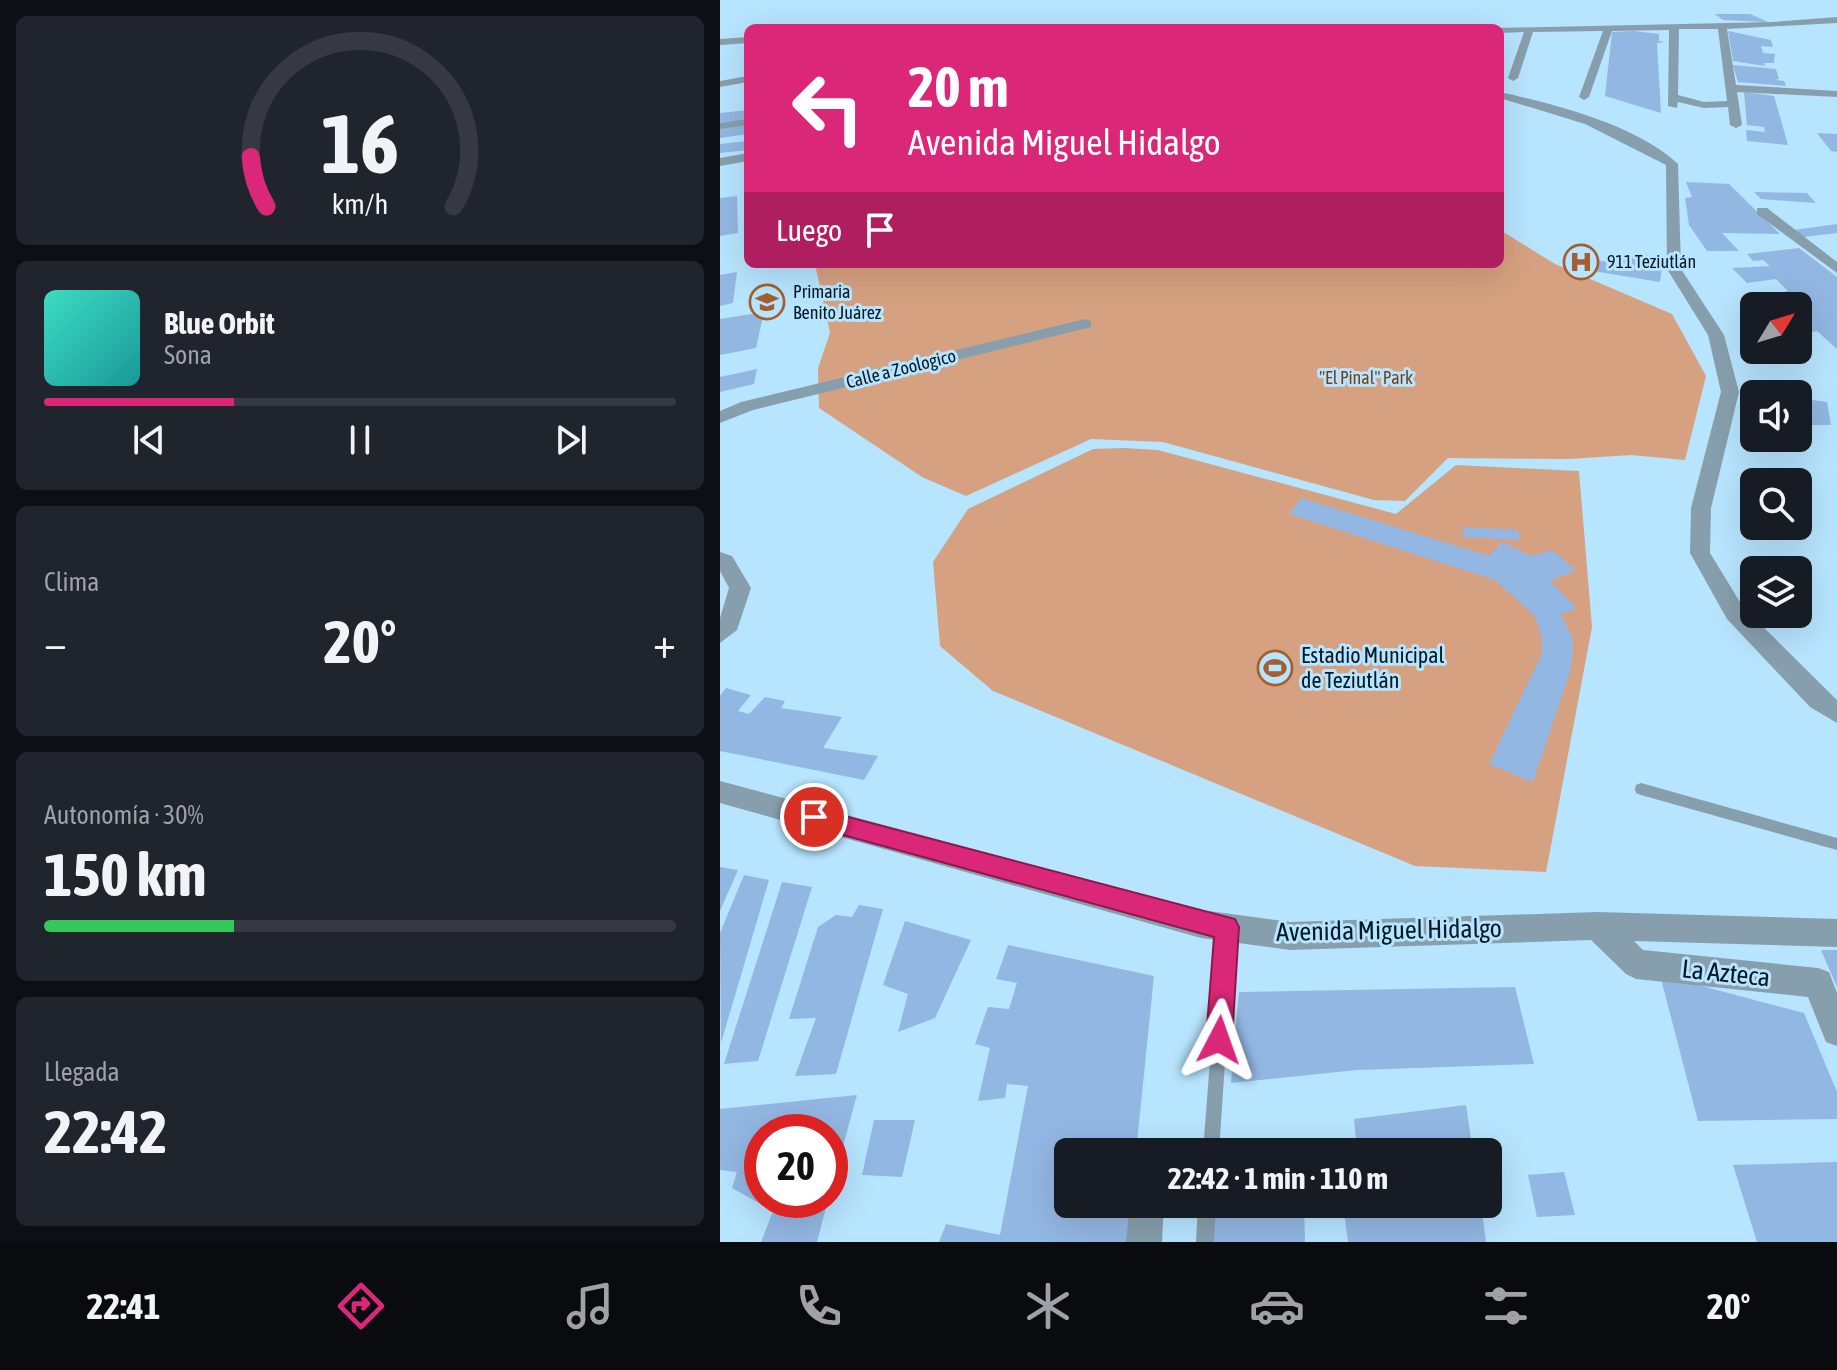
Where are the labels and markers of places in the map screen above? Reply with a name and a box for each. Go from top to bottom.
hospital icon: 911 Teziutlán [1562,243,1600,281]
place label: 911 Teziutlán [1607,251,1696,272]
place label: Primaria Benito Juárez [793,281,882,323]
school or university icon: Primaria Benito Juárez [748,283,786,321]
place label: Estadio Municipal de Teziutlán [1301,642,1445,693]
sports icon: Estadio Municipal de Teziutlán [1256,649,1294,687]
pin [780,783,848,851]

